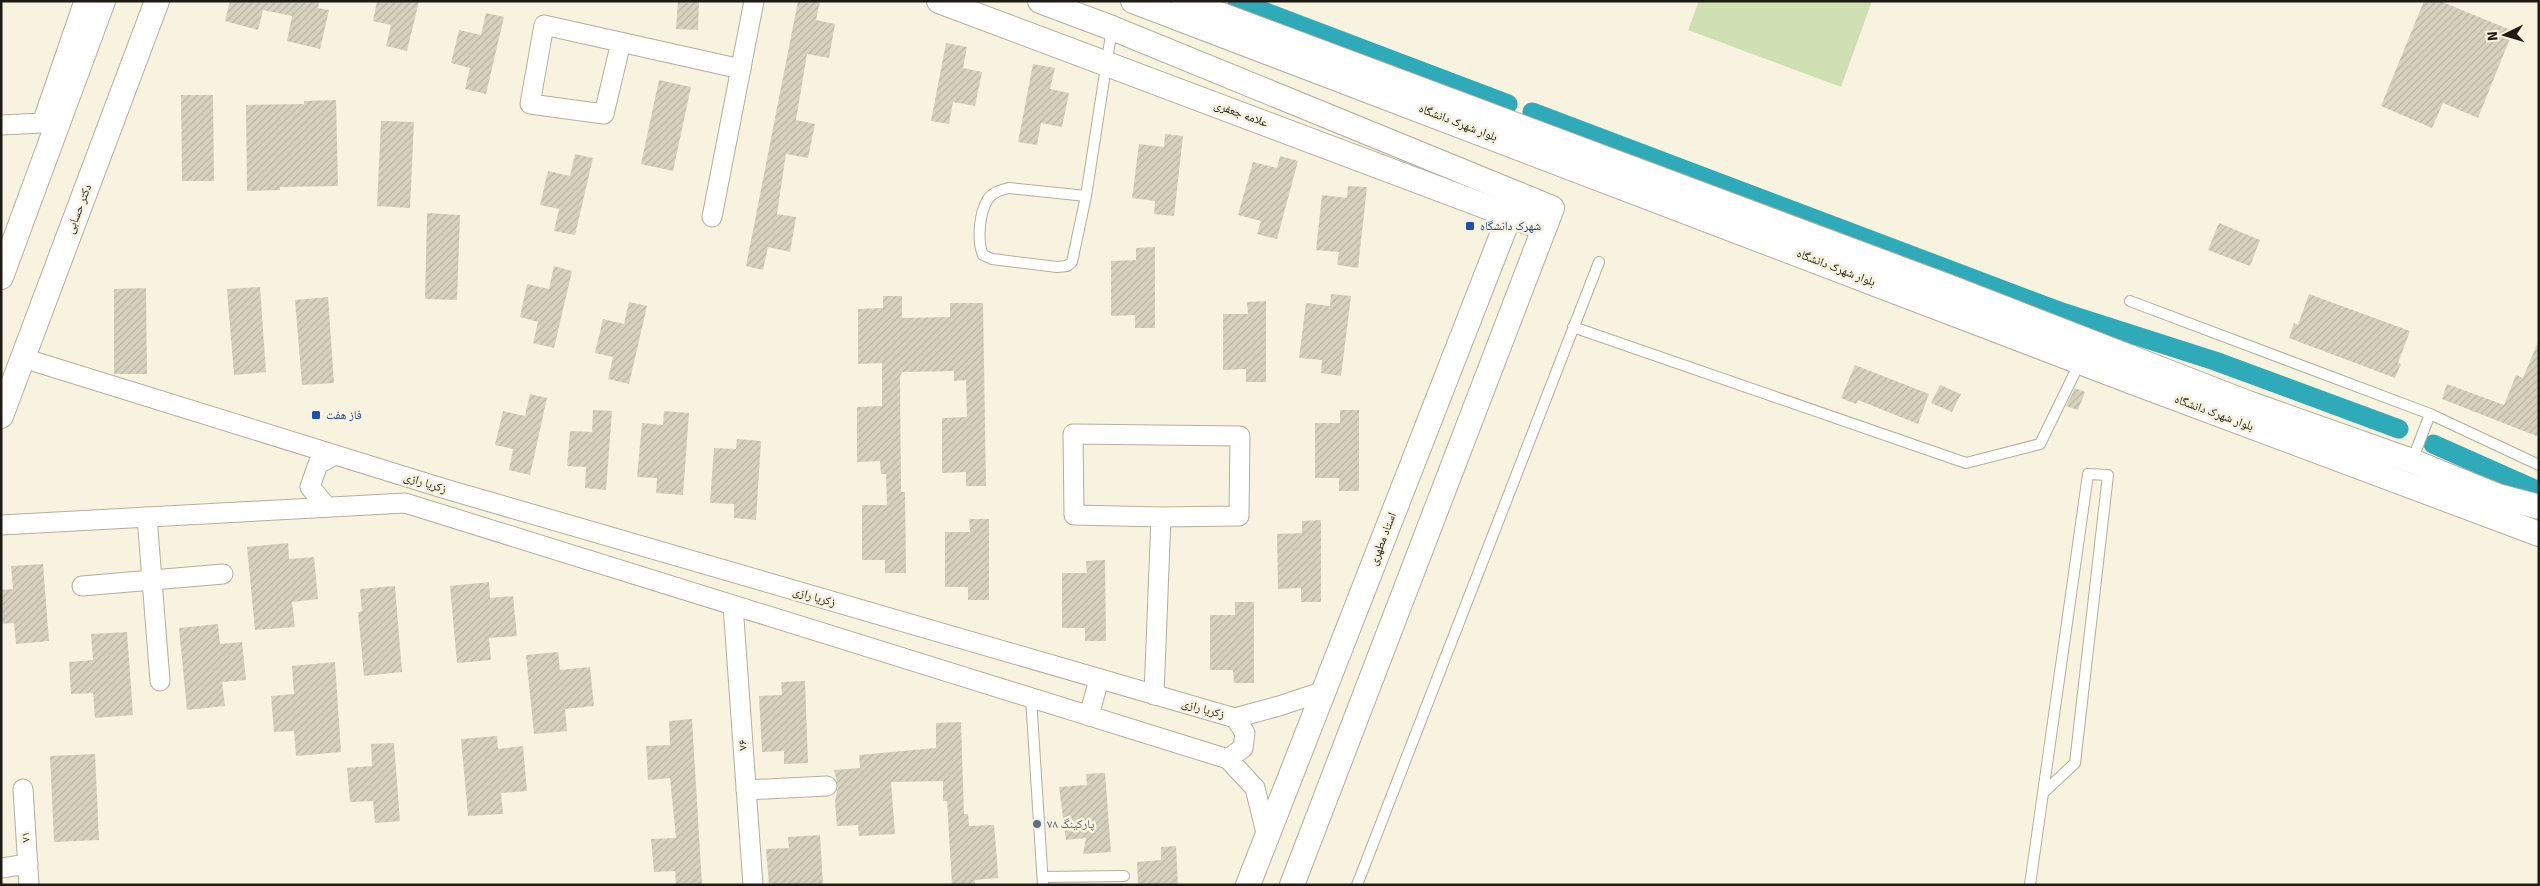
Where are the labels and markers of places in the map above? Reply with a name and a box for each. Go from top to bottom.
place label: شهرک دانشگاه [1480,219,1541,234]
marker: شهرک دانشگاه [1464,220,1476,232]
place label: فاز هفت [326,408,362,423]
marker: فاز هفت [310,409,322,421]
place label: پارکینگ ۷۸ [1047,817,1095,832]
marker: پارکینگ ۷۸ [1031,818,1043,830]

